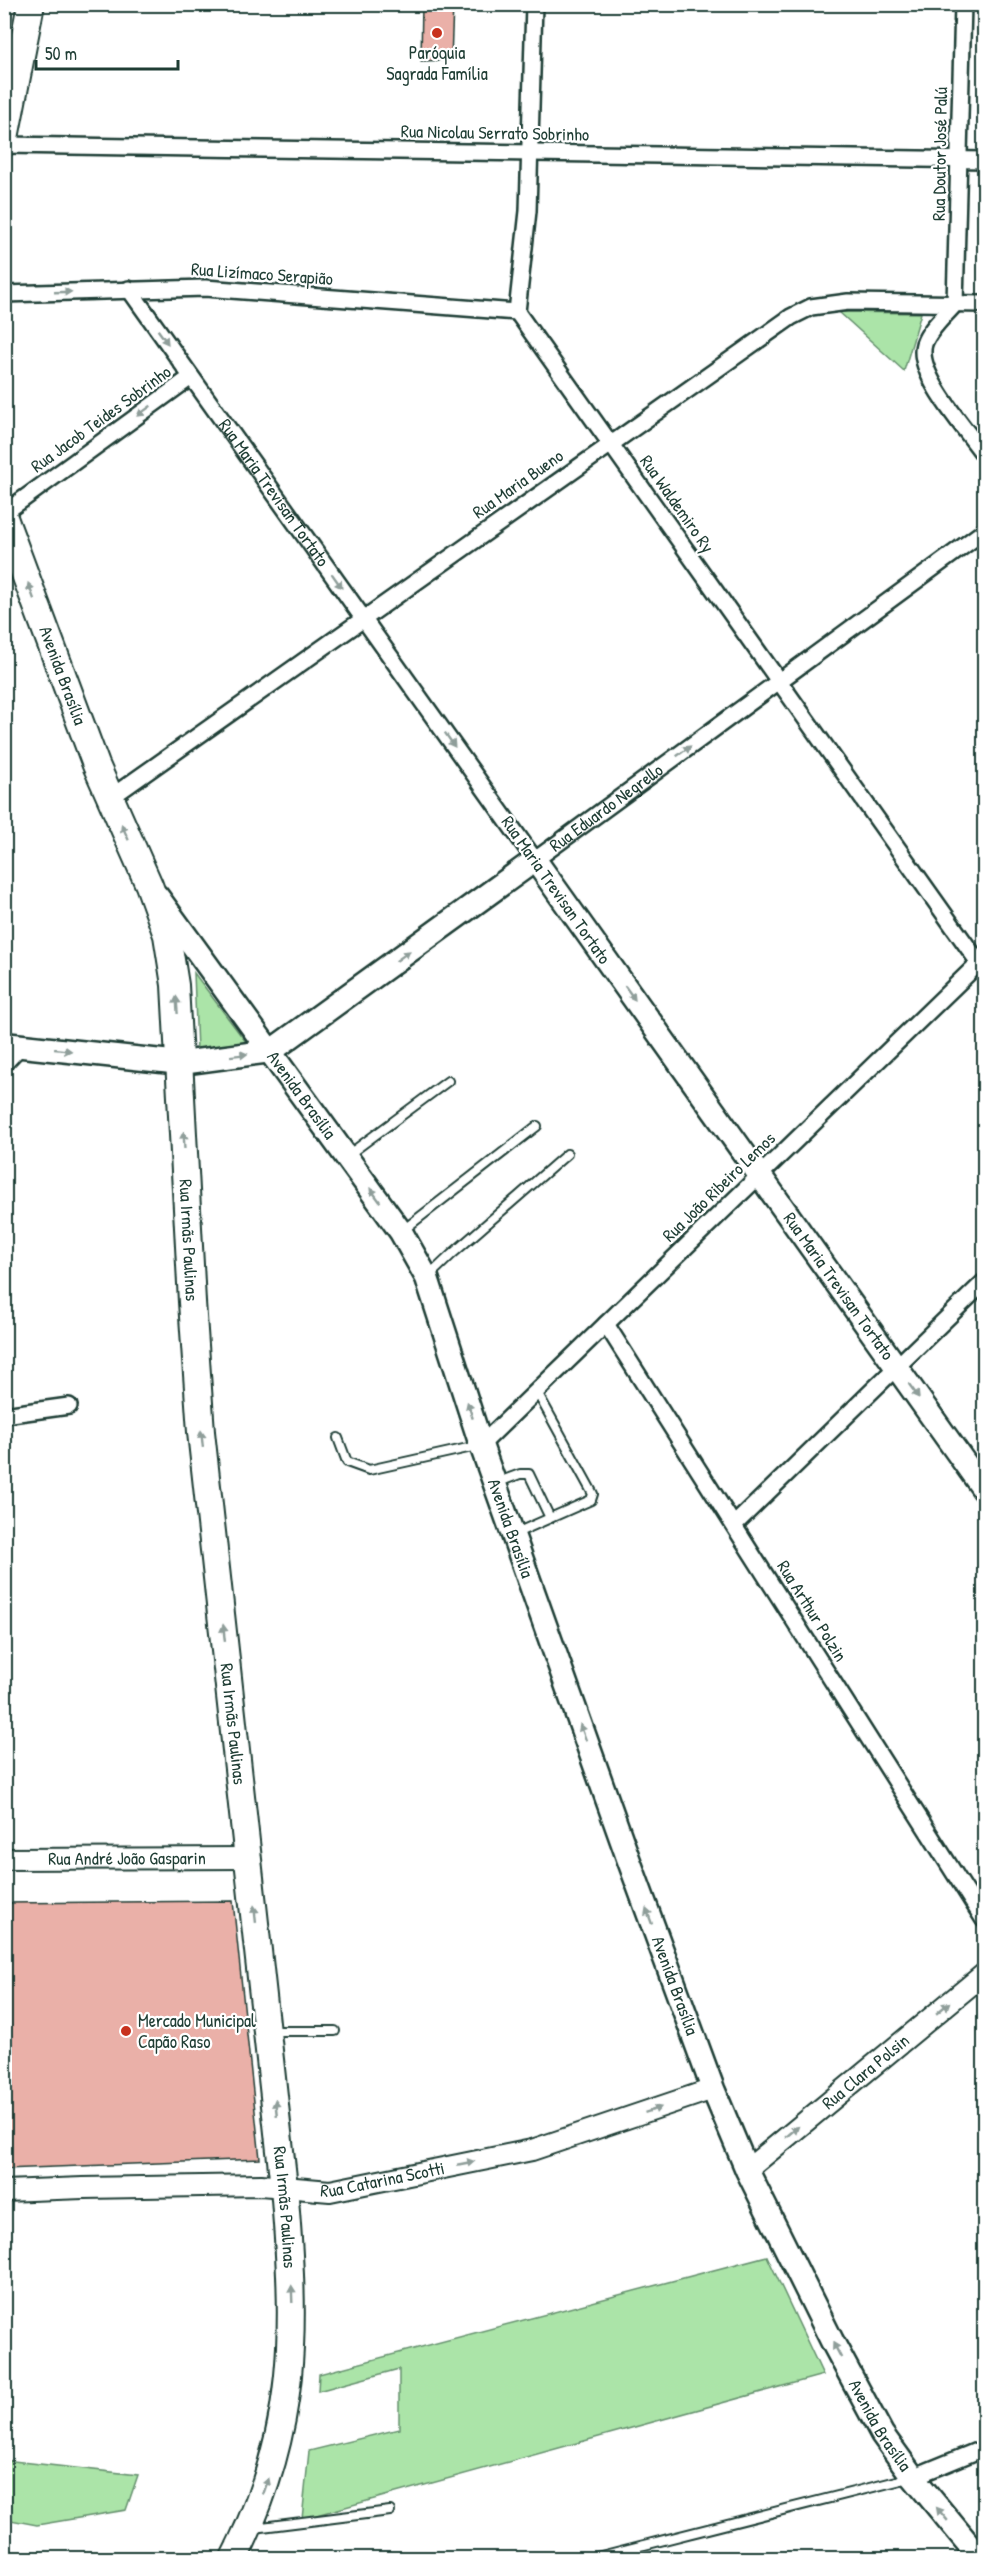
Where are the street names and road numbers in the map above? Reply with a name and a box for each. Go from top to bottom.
street label: Rua Doutor José Palú [926,87,953,221]
street label: Rua Nicolau Serrato Sobrinho [401,118,589,147]
street label: Rua Lizímaco Serapião [190,256,334,291]
street label: Rua Jacob Teides Sobrinho [25,359,176,478]
street label: Rua Maria Trevisan Tortato [213,413,335,571]
street label: Rua Maria Bueno [467,443,568,524]
street label: Rua Waldemiro Ry [634,450,721,558]
street label: Avenida Brasília [33,622,93,728]
street label: Rua Eduardo Negrello [544,757,668,857]
street label: Rua Maria Trevisan Tortato [496,811,617,969]
street label: Avenida Brasília [261,1045,343,1144]
street label: Rua João Ribeiro Lemos [657,1126,781,1247]
street label: Rua Irmãs Paulinas [173,1178,205,1302]
street label: Rua Maria Trevisan Tortato [778,1207,900,1365]
street label: Avenida Brasília [482,1475,540,1581]
street label: Rua Arthur Polzin [771,1555,853,1666]
street label: Rua Irmãs Paulinas [214,1662,253,1786]
street label: Rua André João Gasparin [48,1845,206,1871]
street label: Avenida Brasília [646,1933,705,2038]
street label: Rua Clara Polsin [816,2028,914,2115]
street label: Rua Irmãs Paulinas [268,2145,303,2269]
street label: Rua Catarina Scotti [320,2155,447,2203]
street label: Avenida Brasília [843,2375,918,2476]

